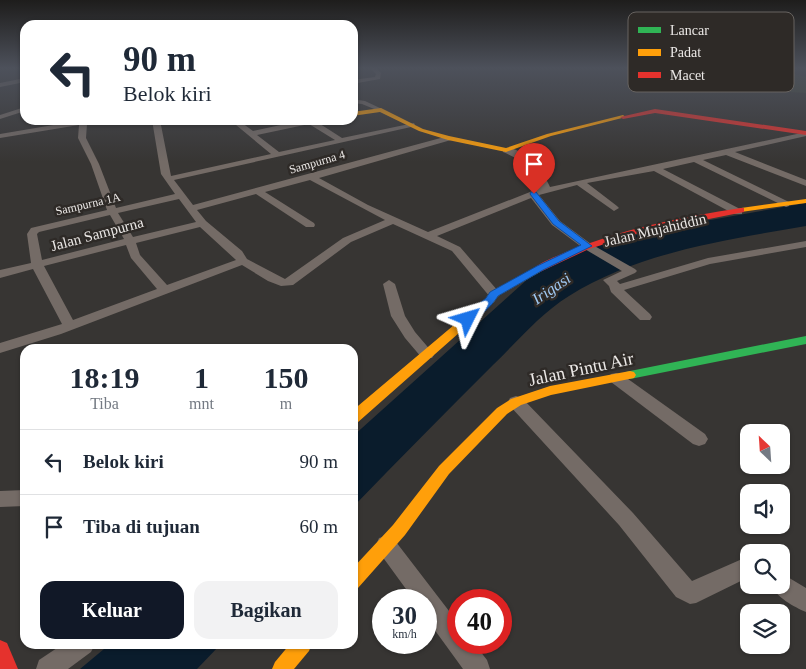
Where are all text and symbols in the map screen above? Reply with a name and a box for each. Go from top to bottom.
legend [628,12,794,92]
text: Lancar [670,23,709,38]
icon: left [40,40,105,105]
text: 90 m [123,40,196,79]
text: Padat [670,45,701,60]
text: Macet [670,68,705,83]
text: Belok kiri [123,81,212,106]
pin [513,143,555,194]
street label: Sampurna 4 [287,147,347,177]
icon: arrive [520,150,548,178]
street label: Sampurna 1A [54,190,122,218]
street label: Jalan Mujahiddin [602,210,708,250]
street label: Jalan Sampurna [49,214,145,254]
water label: Irigasi [528,269,574,309]
position arrow [441,292,493,344]
street label: Jalan Pintu Air [527,348,635,390]
text: 18:19 [70,361,140,394]
text: 1 [194,361,209,394]
text: 150 [263,361,308,394]
text: Tiba [90,395,119,412]
text: mnt [189,395,214,412]
text: m [280,395,292,412]
north arrow [740,424,790,474]
map controls [740,424,790,654]
icon: left [40,448,68,476]
text: Belok kiri [83,451,164,472]
text: 90 m [299,451,338,472]
button: sound [740,484,790,534]
icon: arrive [40,513,68,541]
text: Tiba di tujuan [83,516,200,537]
text: 60 m [299,516,338,537]
button: search [740,544,790,594]
button: Keluar [40,581,184,639]
button: Bagikan [194,581,338,639]
speed limit sign: 40 [447,589,512,654]
text: 30 [392,602,417,629]
button: layers [740,604,790,654]
text: km/h [392,627,417,641]

